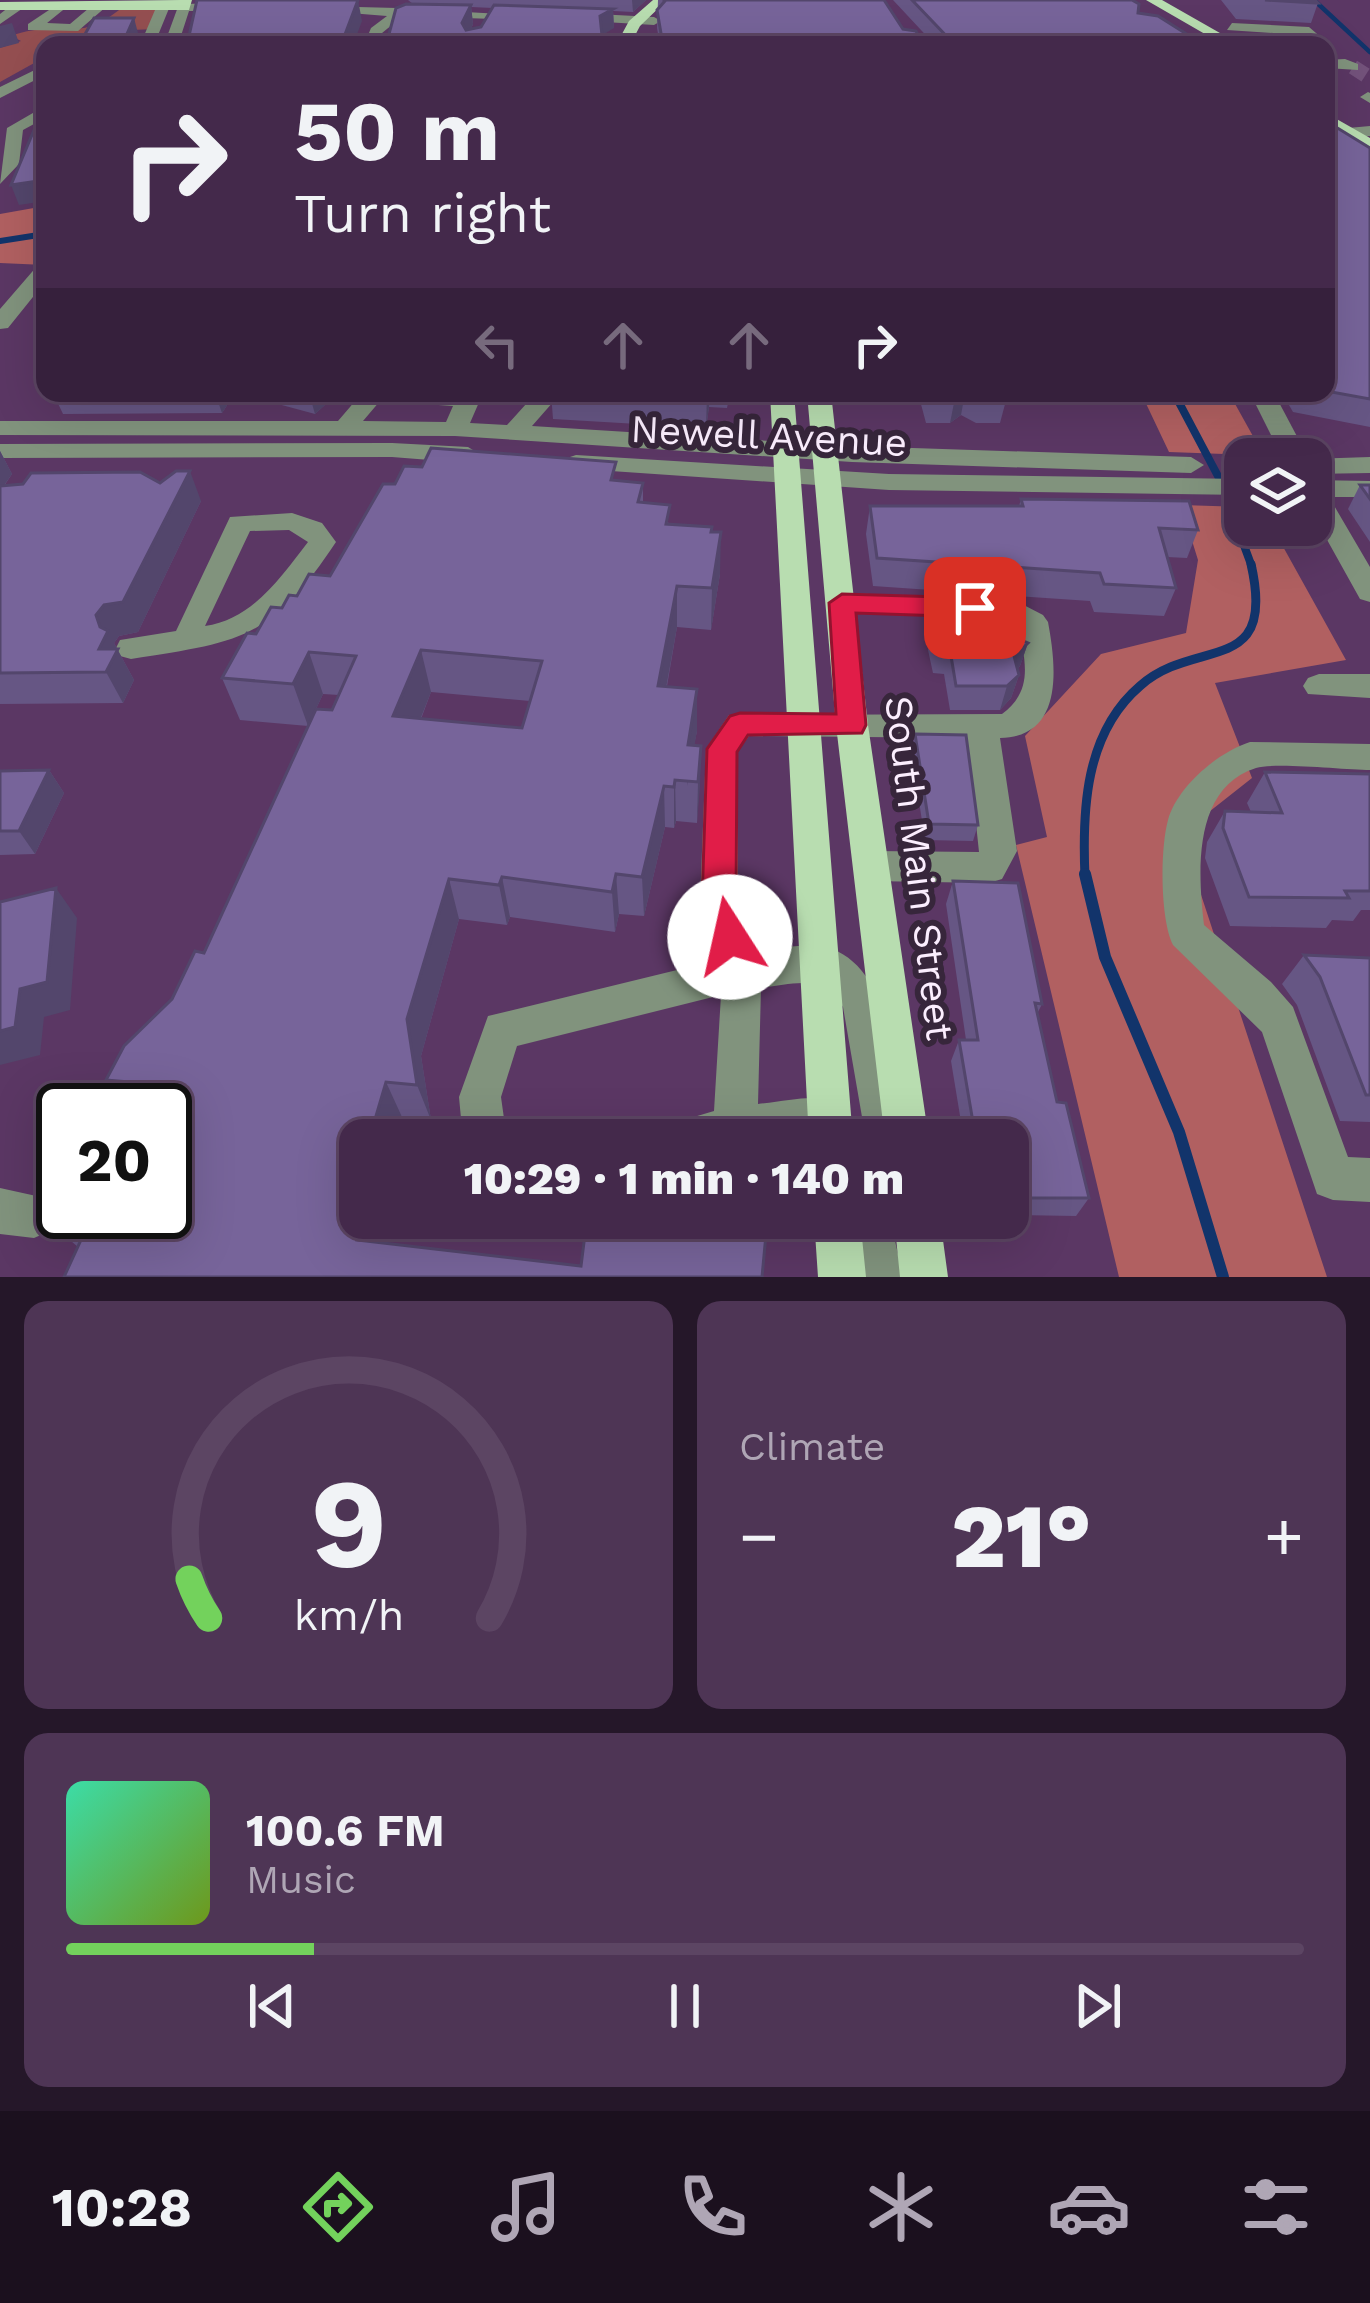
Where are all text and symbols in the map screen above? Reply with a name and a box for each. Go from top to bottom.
text: 50 m [294,82,500,180]
icon: right [96,84,252,240]
text: Turn right [294,182,551,245]
icon: left [464,312,530,378]
icon: ahead [590,312,656,378]
icon: ahead [716,312,782,378]
icon: right [842,312,908,378]
street label: Newell Avenue [629,406,908,465]
map controls [1224,438,1332,546]
button: layers [1224,438,1332,546]
pin [924,557,1026,659]
icon: arrive [942,575,1008,641]
street label: South Main Street [876,693,963,1043]
position arrow [667,874,793,1000]
speed limit sign: 20 [36,1083,192,1239]
text: 10:29 · 1 min · 140 m [464,1152,904,1205]
text: Climate [739,1424,885,1469]
text: 9 [310,1451,387,1597]
text: 21° [952,1483,1091,1589]
text: − [739,1498,779,1575]
text: + [1264,1498,1304,1575]
text: km/h [293,1590,404,1640]
text: 100.6 FM [246,1804,445,1857]
text: Music [246,1857,356,1902]
icon: previous [239,1973,305,2039]
icon: pause [652,1973,718,2039]
icon: next [1065,1973,1131,2039]
icon: directions [296,2165,380,2249]
icon: music [484,2165,568,2249]
icon: phone [671,2165,755,2249]
icon: climate [859,2165,943,2249]
icon: car [1047,2165,1131,2249]
icon: filters [1234,2165,1318,2249]
text: 10:28 [52,2176,192,2239]

